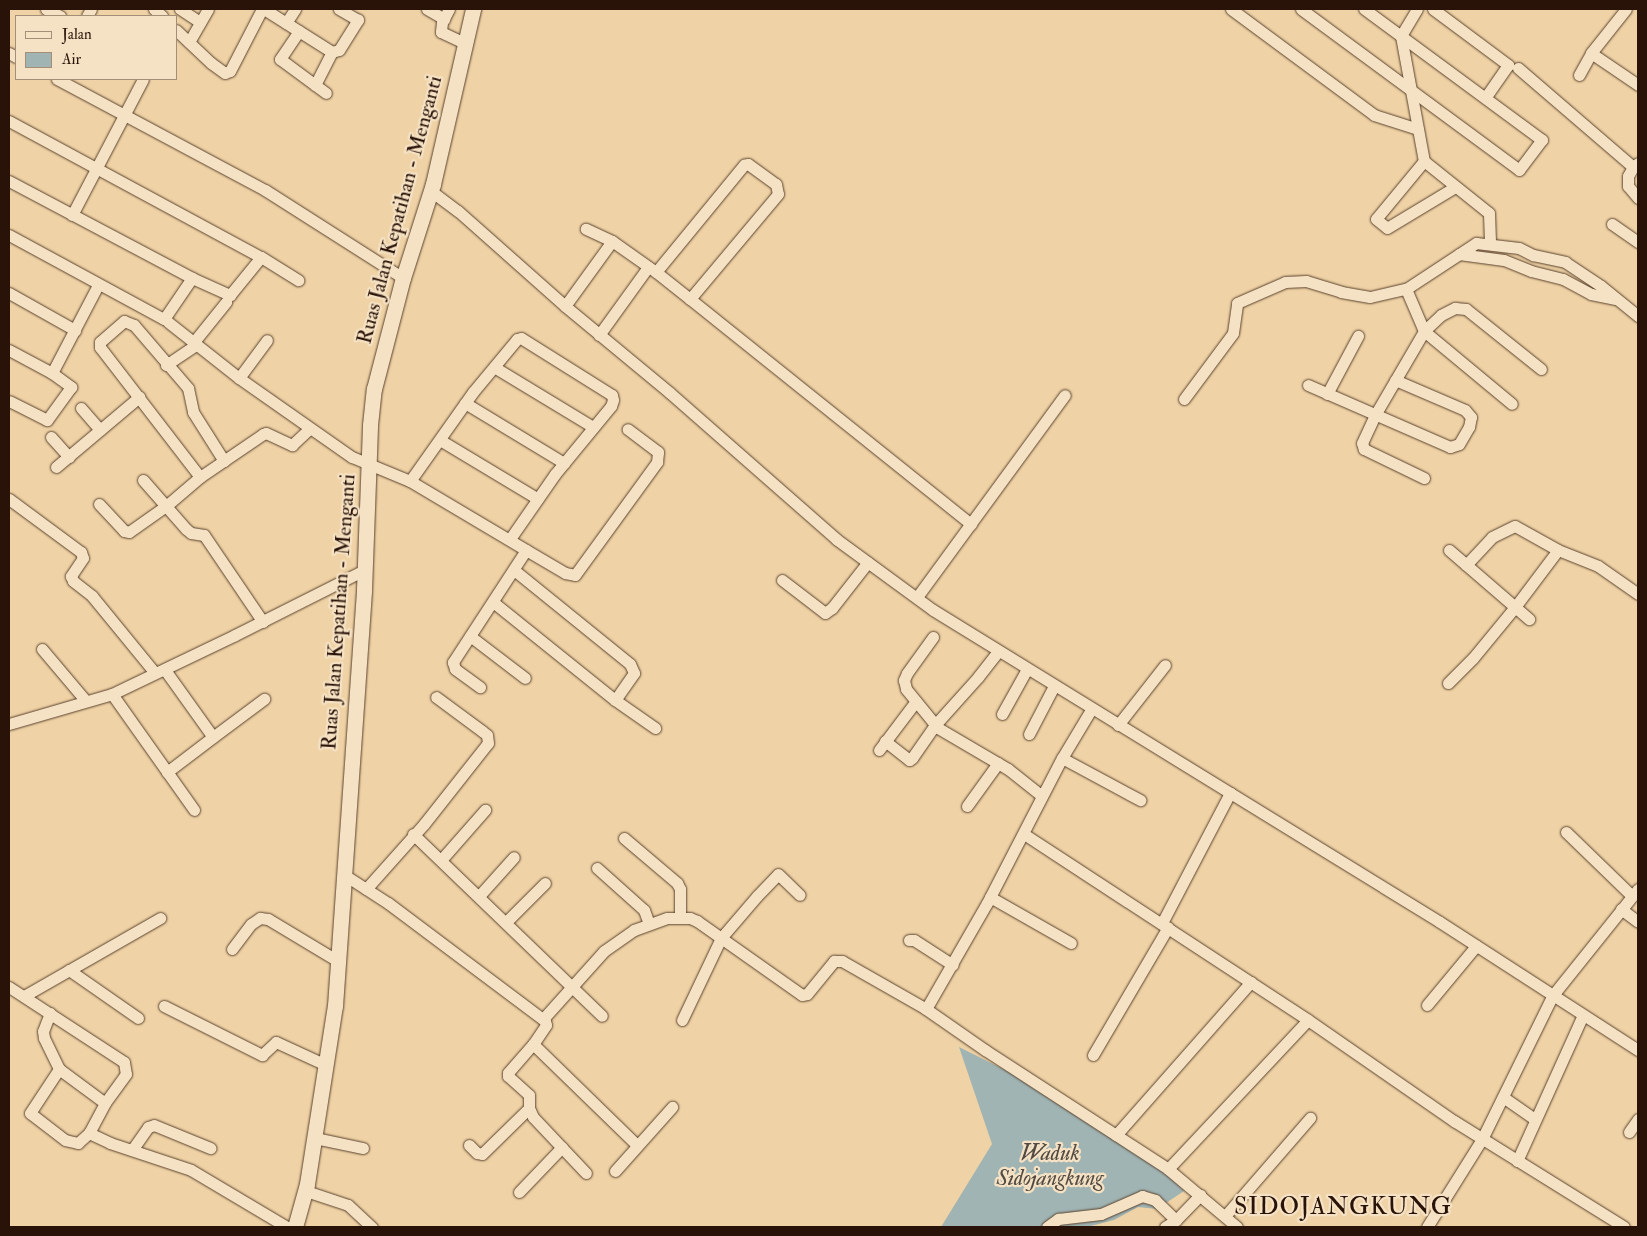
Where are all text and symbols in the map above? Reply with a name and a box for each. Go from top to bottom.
legend [15,15,178,80]
text: Jalan [62,25,92,44]
text: Air [62,50,81,69]
street label: Ruas Jalan Kepatihan - Menganti [352,73,448,347]
street label: Ruas Jalan Kepatihan - Menganti [317,473,361,751]
water label: Waduk Sidojangkung [996,1140,1104,1192]
district label: SIDOJANGKUNG [1233,1193,1453,1221]

